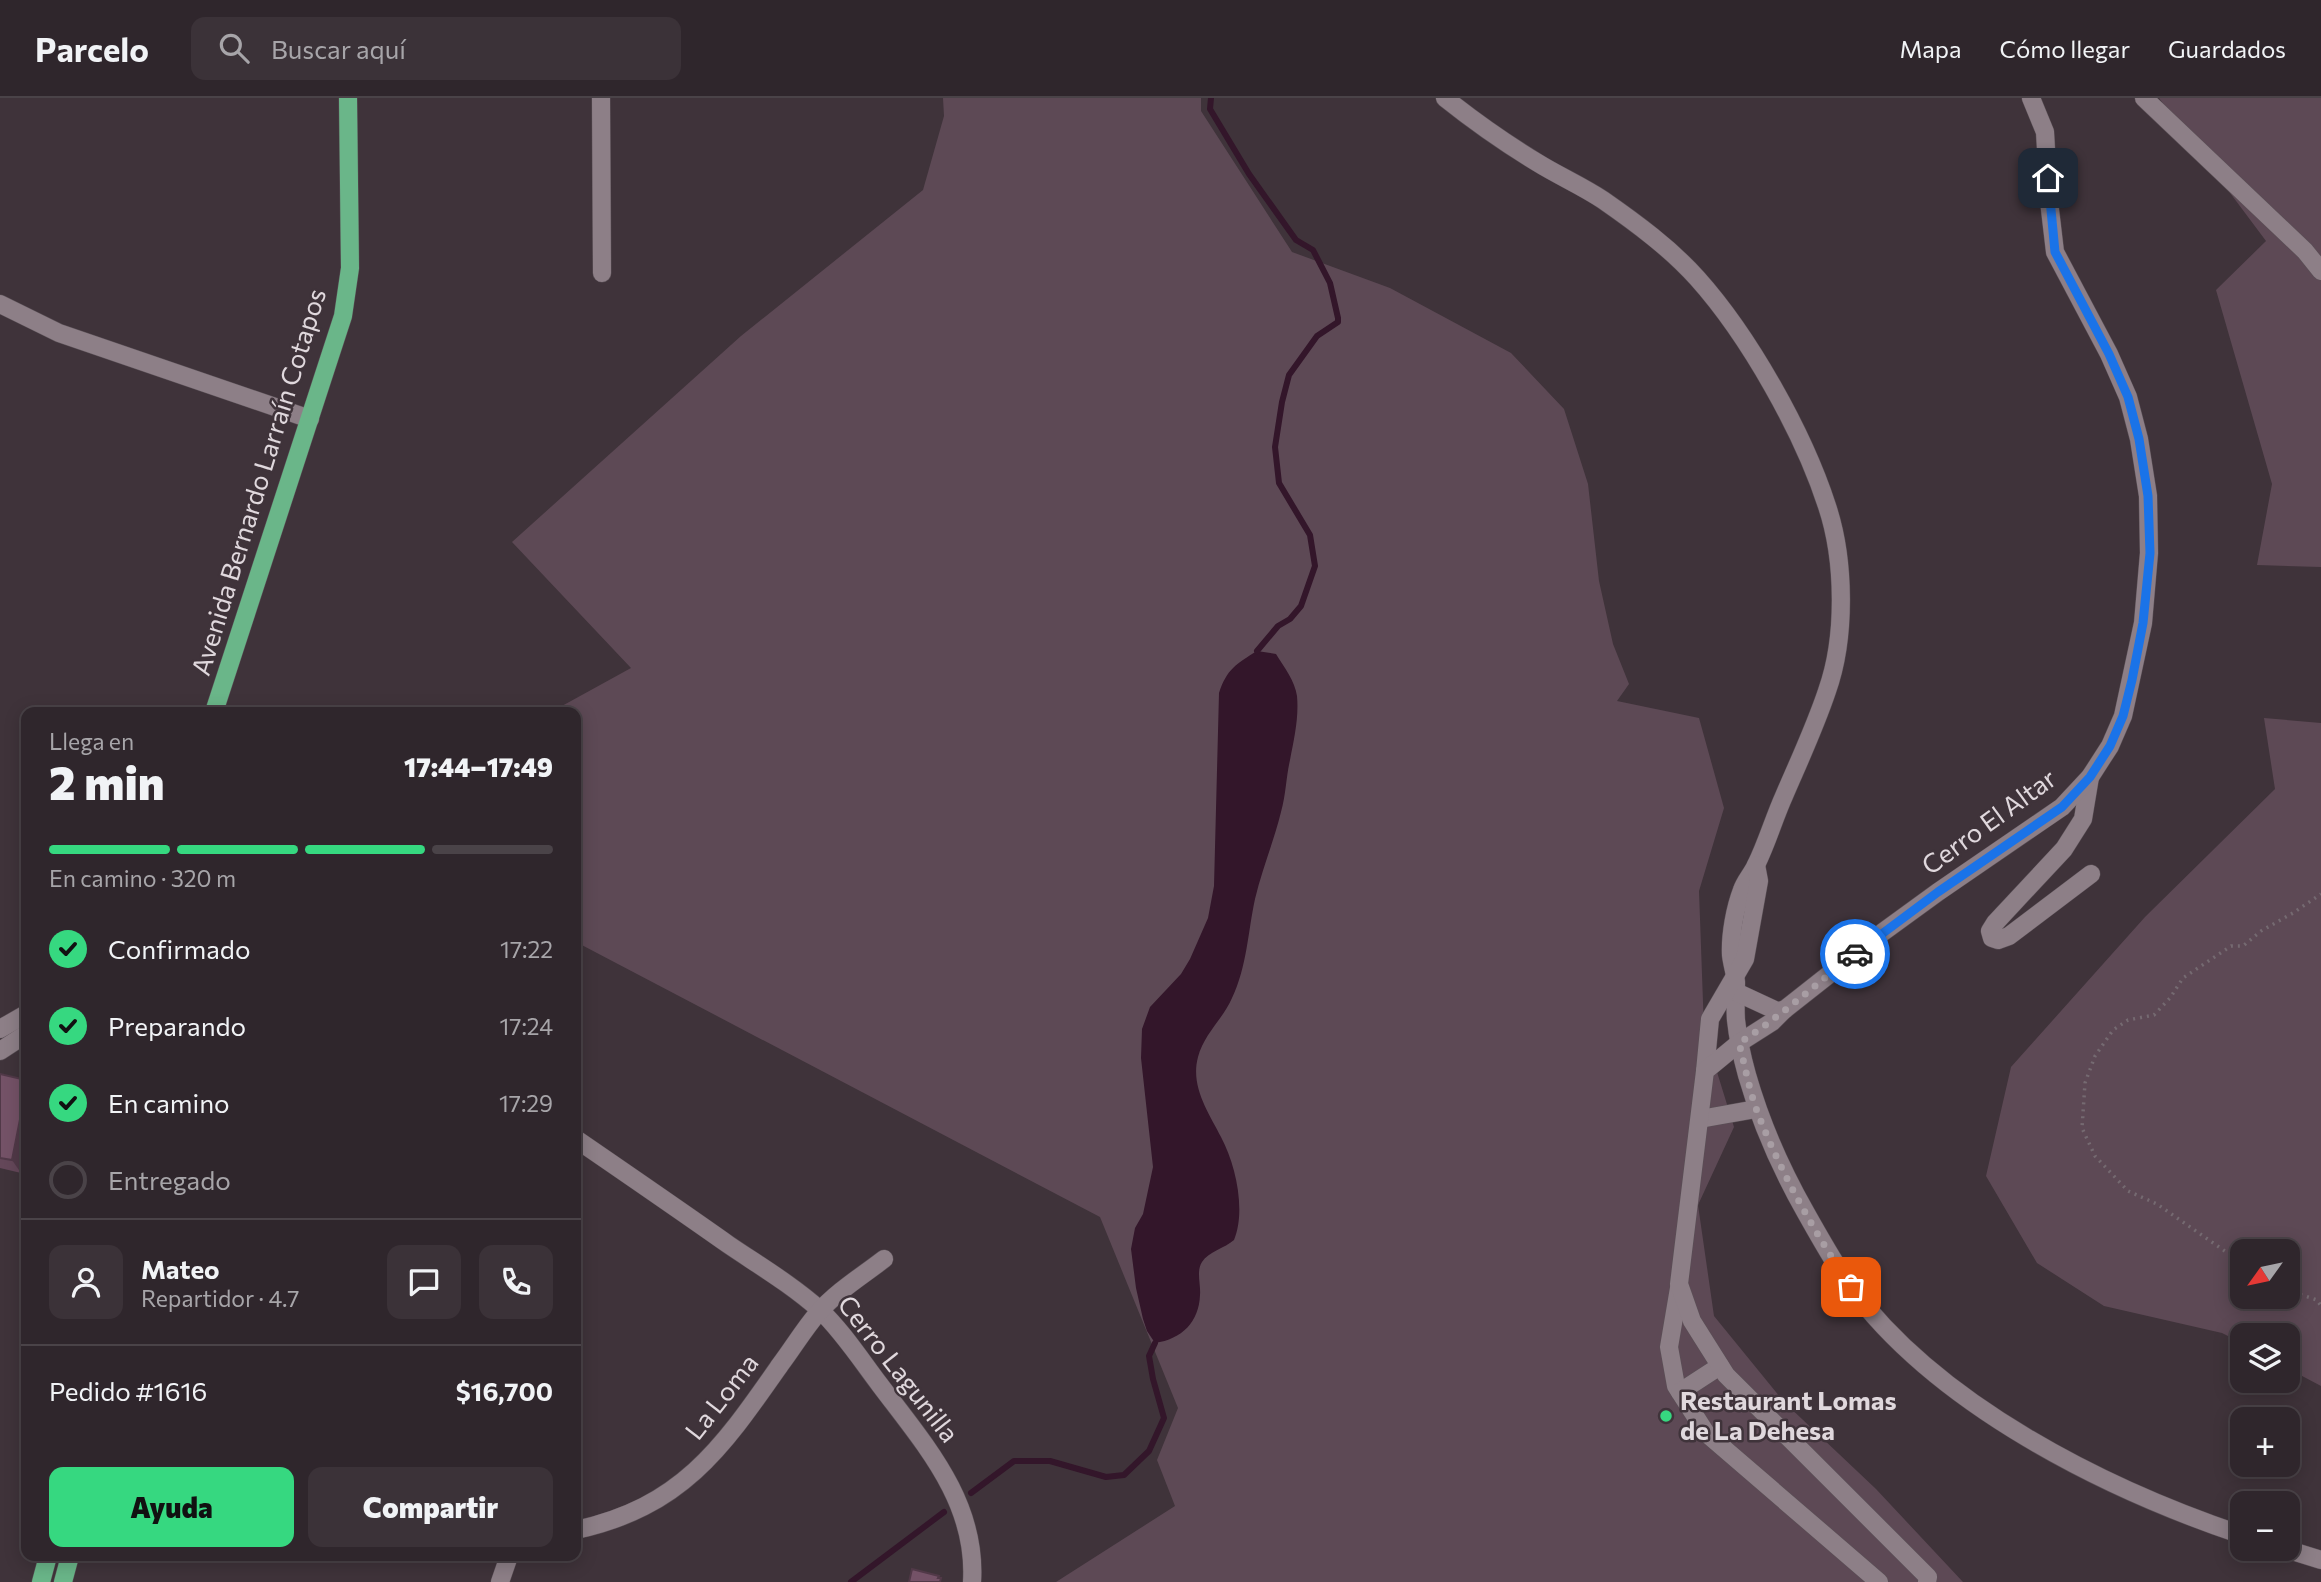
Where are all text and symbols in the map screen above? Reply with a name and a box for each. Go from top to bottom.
search box [191,17,681,80]
text: Parcelo [35,28,149,69]
icon: search [215,29,253,67]
text: Buscar aquí [271,33,406,64]
text: Mapa [1899,34,1962,63]
text: Cómo llegar [2000,34,2130,63]
text: Guardados [2168,34,2286,63]
pin [2018,148,2078,208]
icon: home [2029,159,2067,197]
street label: Avenida Bernardo Larraín Cotapos [184,285,331,679]
text: Llega en [49,727,134,755]
text: 17:44–17:49 [404,751,553,782]
text: 2 min [49,753,165,809]
street label: Cerro El Altar [1915,762,2061,880]
text: En camino · 320 m [49,864,236,892]
courier [1820,919,1890,989]
icon: check [49,930,87,968]
text: Confirmado [108,933,250,964]
text: 17:22 [500,935,553,963]
icon: car [1836,935,1874,973]
icon: check [49,1007,87,1045]
text: Preparando [108,1010,246,1041]
text: 17:24 [499,1012,553,1040]
icon: check [49,1084,87,1122]
text: En camino [108,1087,230,1118]
text: 17:29 [499,1089,553,1117]
text: Entregado [108,1164,231,1195]
north arrow [2230,1239,2300,1309]
map controls [2230,1239,2300,1561]
button: person [49,1245,123,1319]
button: chat [387,1245,461,1319]
button: phone [479,1245,553,1319]
text: Mateo [141,1253,220,1284]
pin [1821,1257,1881,1317]
icon: bag [1832,1268,1870,1306]
text: Repartidor · 4.7 [141,1284,299,1312]
street label: Cerro Lagunilla [832,1288,966,1448]
button: layers [2230,1323,2300,1393]
street label: La Loma [678,1347,764,1445]
text: Pedido #1616 [49,1375,207,1406]
text: $16,700 [456,1375,553,1406]
place label: Restaurant Lomas de La Dehesa [1680,1384,1897,1445]
button: + [2230,1407,2300,1477]
marker: Restaurant Lomas de La Dehesa [1658,1408,1674,1424]
button: Ayuda [49,1467,294,1547]
button: Compartir [308,1467,553,1547]
button: − [2230,1491,2300,1561]

